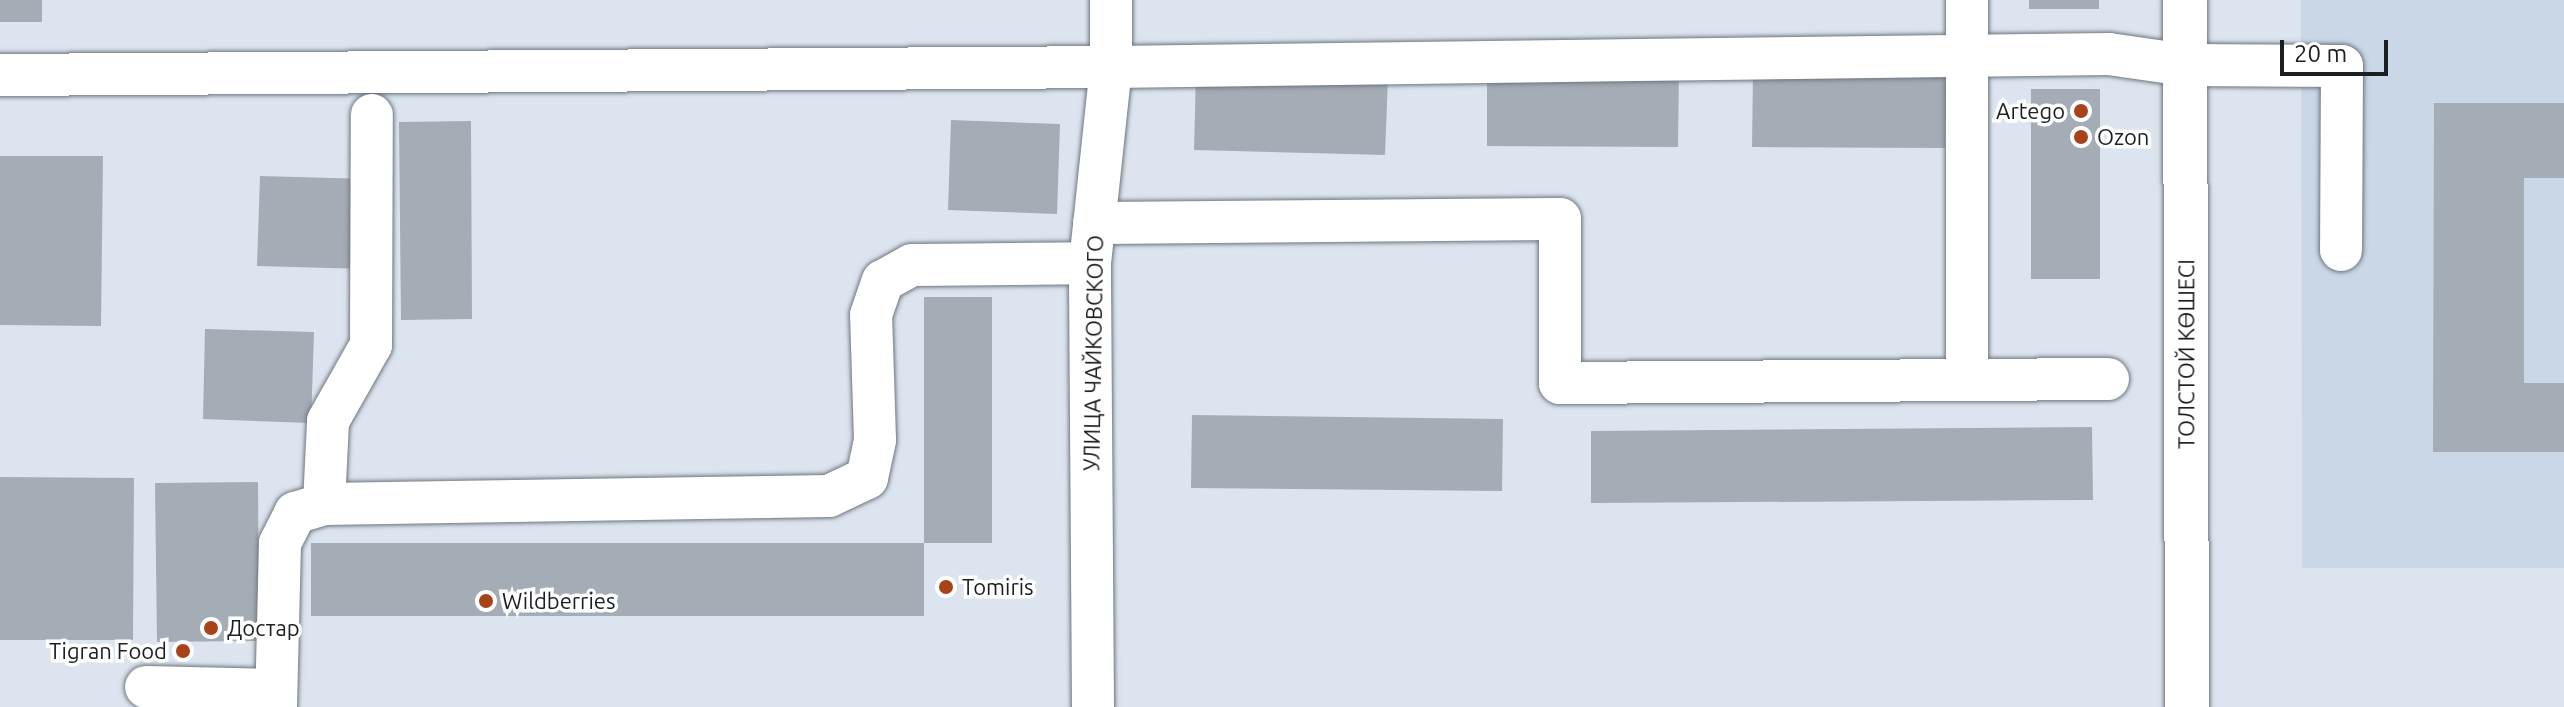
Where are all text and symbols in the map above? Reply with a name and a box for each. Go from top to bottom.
scale bar [2284,24,2392,74]
text: 20 m [2294,40,2347,67]
place label: Artego [1996,98,2065,124]
marker: Artego [2072,102,2090,120]
place label: Ozon [2097,124,2149,150]
marker: Ozon [2072,128,2090,146]
street label: УЛИЦА ЧАЙКОВСКОГО [1078,235,1108,471]
street label: ТОЛСТОЙ КӨШЕСІ [2173,259,2199,449]
place label: Tomiris [962,574,1034,600]
marker: Tomiris [937,578,955,596]
place label: Wildberries [502,588,615,614]
marker: Wildberries [477,592,495,610]
place label: Достар [227,615,300,641]
marker: Достар [202,619,220,637]
place label: Tigran Food [49,638,167,664]
marker: Tigran Food [174,642,192,660]

